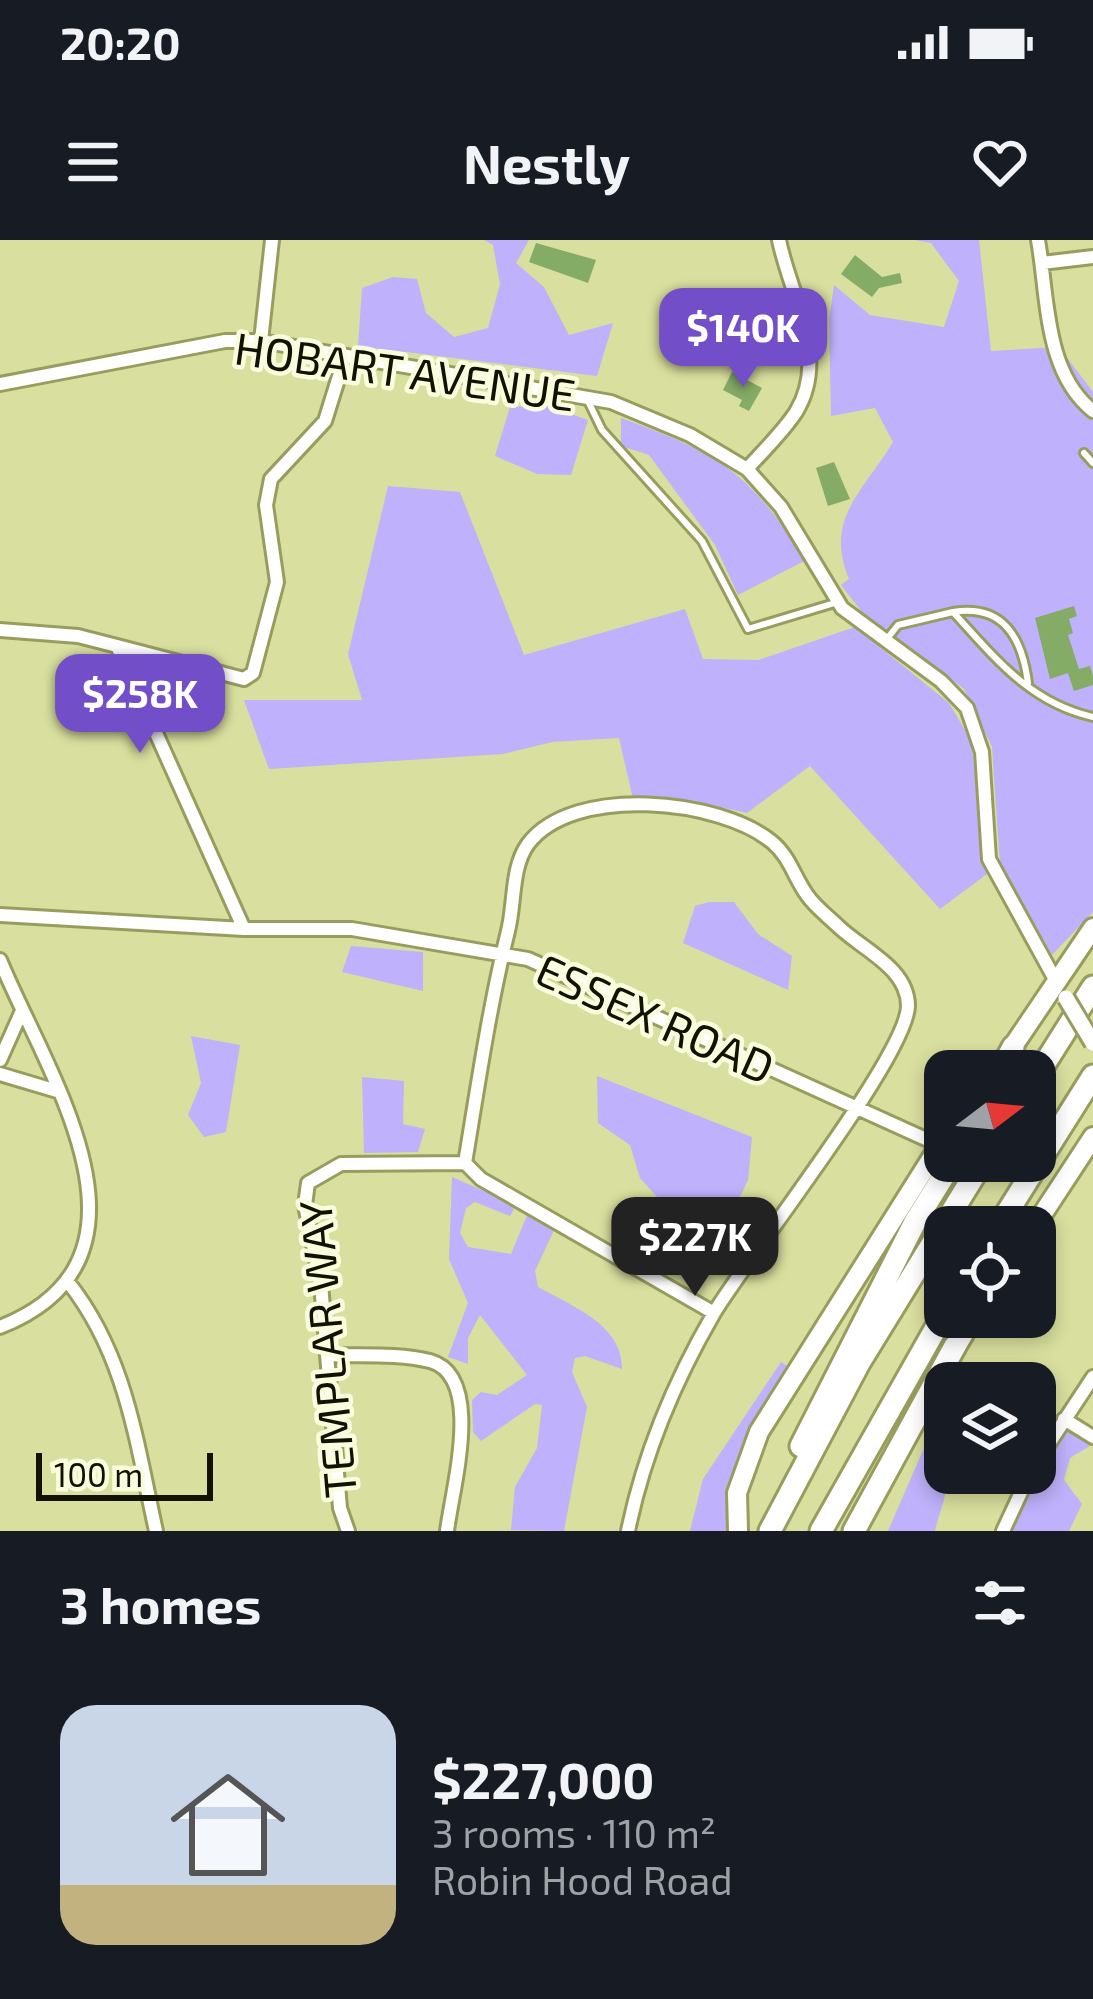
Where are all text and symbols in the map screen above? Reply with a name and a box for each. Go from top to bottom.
text: 20:20 [60,15,181,69]
icon: menu [60,129,126,195]
icon: heart [967,129,1033,195]
text: Nestly [463,130,630,195]
pin: $140K [659,288,827,390]
text: $140K [686,303,800,350]
street label: HOBART AVENUE [232,319,579,421]
pin: $258K [56,654,224,756]
text: $258K [82,669,198,716]
street label: ESSEX ROAD [529,941,783,1093]
north arrow [924,1050,1056,1182]
map controls [924,1050,1056,1494]
pin: $227K [611,1197,779,1299]
street label: TEMPLAR WAY [286,1198,366,1500]
button: locate [924,1206,1056,1338]
text: $227K [638,1212,752,1259]
button: layers [924,1362,1056,1494]
scale bar [36,1447,213,1500]
text: 100 m [54,1454,143,1494]
icon: filters [967,1570,1033,1636]
text: 3 homes [60,1573,261,1634]
text: $227,000 [432,1748,655,1809]
icon: home [156,1753,300,1897]
text: 3 rooms · 110 m² [432,1809,716,1856]
text: Robin Hood Road [432,1856,733,1903]

